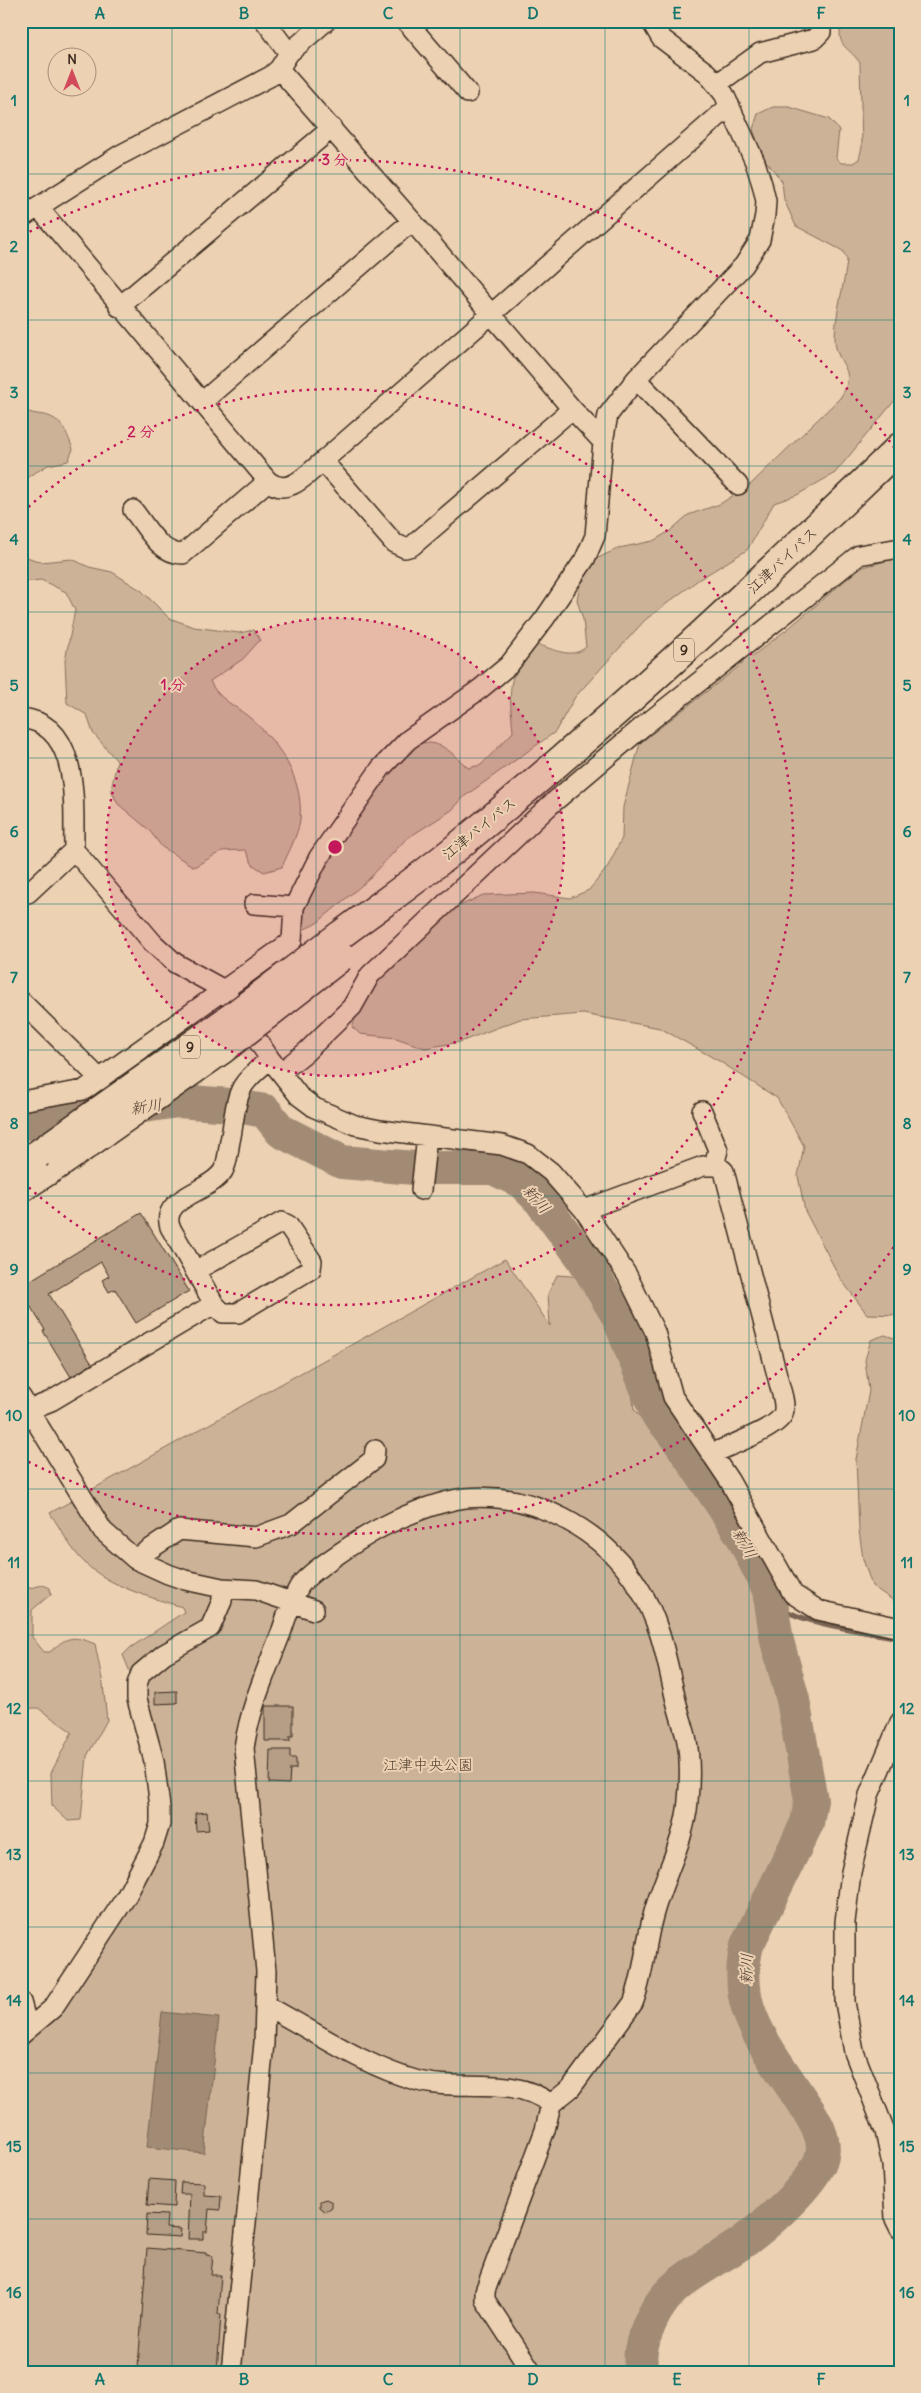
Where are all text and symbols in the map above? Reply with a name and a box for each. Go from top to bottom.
text: A [95,3,105,23]
text: B [239,3,250,23]
text: C [383,3,394,23]
text: D [527,3,539,23]
text: E [672,3,682,23]
text: F [816,3,826,23]
north arrow [48,48,98,98]
text: N [67,50,77,68]
text: 1 [11,90,17,110]
text: 1 [904,90,910,110]
text: 3 分 [321,150,349,169]
text: 2 [10,236,19,256]
text: 2 [903,236,912,256]
text: 3 [9,382,19,402]
text: 3 [902,382,912,402]
text: 2 分 [128,422,154,441]
street label: 江津バイパス [743,522,821,598]
text: 4 [9,529,19,549]
text: 4 [902,529,912,549]
road number: 9 [674,638,694,662]
text: 5 [9,675,19,695]
text: 1 分 [161,675,185,694]
text: 5 [902,675,912,695]
street label: 江津バイパス [438,792,520,864]
text: 6 [9,821,19,841]
text: 6 [902,821,912,841]
centre of rings [326,838,344,856]
text: 7 [10,967,18,987]
text: 7 [903,967,911,987]
road number: 9 [180,1036,200,1058]
water label: 新川 [129,1094,163,1118]
text: 8 [9,1113,19,1133]
text: 8 [902,1113,912,1133]
water label: 新川 [519,1180,555,1218]
text: 9 [9,1259,19,1279]
text: 9 [902,1259,912,1279]
text: 10 [6,1405,22,1425]
text: 10 [899,1405,915,1425]
water label: 新川 [728,1524,762,1562]
text: 11 [8,1552,20,1572]
text: 11 [901,1552,913,1572]
text: 12 [6,1698,22,1718]
text: 12 [899,1698,915,1718]
park label: 江津中央公園 [383,1755,473,1774]
text: 13 [6,1844,22,1864]
text: 13 [899,1844,915,1864]
water label: 新川 [735,1953,757,1985]
text: 14 [6,1990,22,2010]
text: 14 [899,1990,915,2010]
text: 15 [6,2136,22,2156]
text: 15 [899,2136,915,2156]
text: 16 [6,2282,22,2302]
text: 16 [899,2282,915,2302]
text: A [95,2369,105,2389]
text: B [239,2369,250,2389]
text: C [383,2369,394,2389]
text: D [527,2369,539,2389]
text: E [672,2369,682,2389]
text: F [816,2369,826,2389]

